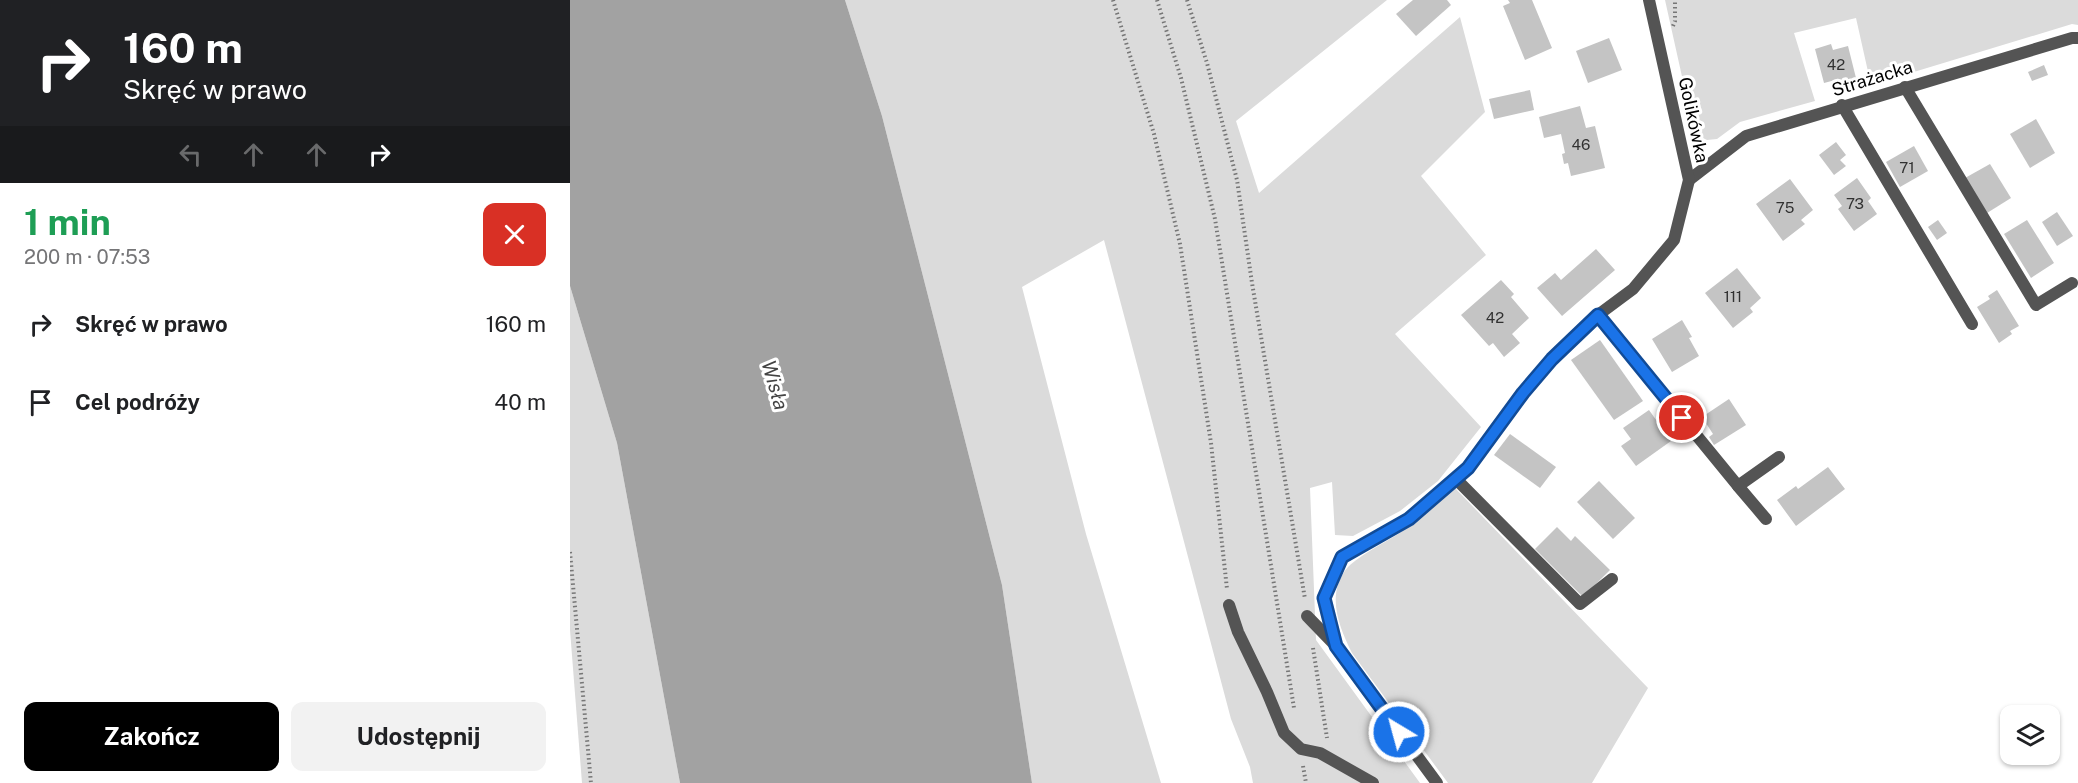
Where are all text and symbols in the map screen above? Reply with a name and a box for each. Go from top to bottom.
text: 160 m [123,23,243,72]
icon: right [24,24,102,102]
house number: 42 [1827,56,1845,73]
street label: Strażacka [1829,56,1915,100]
text: Skręć w prawo [123,73,307,105]
street label: Golikówka [1675,75,1713,165]
house number: 46 [1572,136,1590,153]
icon: left [174,138,207,171]
icon: ahead [237,138,270,171]
icon: ahead [300,138,333,171]
icon: right [363,138,396,171]
house number: 71 [1899,159,1915,176]
house number: 73 [1846,195,1864,212]
house number: 75 [1776,199,1794,216]
text: 1 min [24,201,111,243]
button: close [483,203,546,266]
text: 200 m · 07:53 [24,245,150,269]
house number: 111 [1724,288,1742,305]
icon: right [24,308,57,341]
house number: 42 [1486,309,1504,326]
text: Skręć w prawo [75,311,228,337]
text: 160 m [486,311,546,337]
water label: Wisła [757,357,793,413]
icon: arrive [24,386,57,419]
text: Cel podróży [75,389,200,415]
text: 40 m [494,389,546,415]
pin [1656,392,1707,443]
icon: arrive [1665,401,1698,434]
position arrow [1367,700,1431,764]
button: Zakończ [24,702,279,771]
button: Udostępnij [291,702,546,771]
map controls [2000,705,2060,765]
button: layers [2000,705,2060,765]

